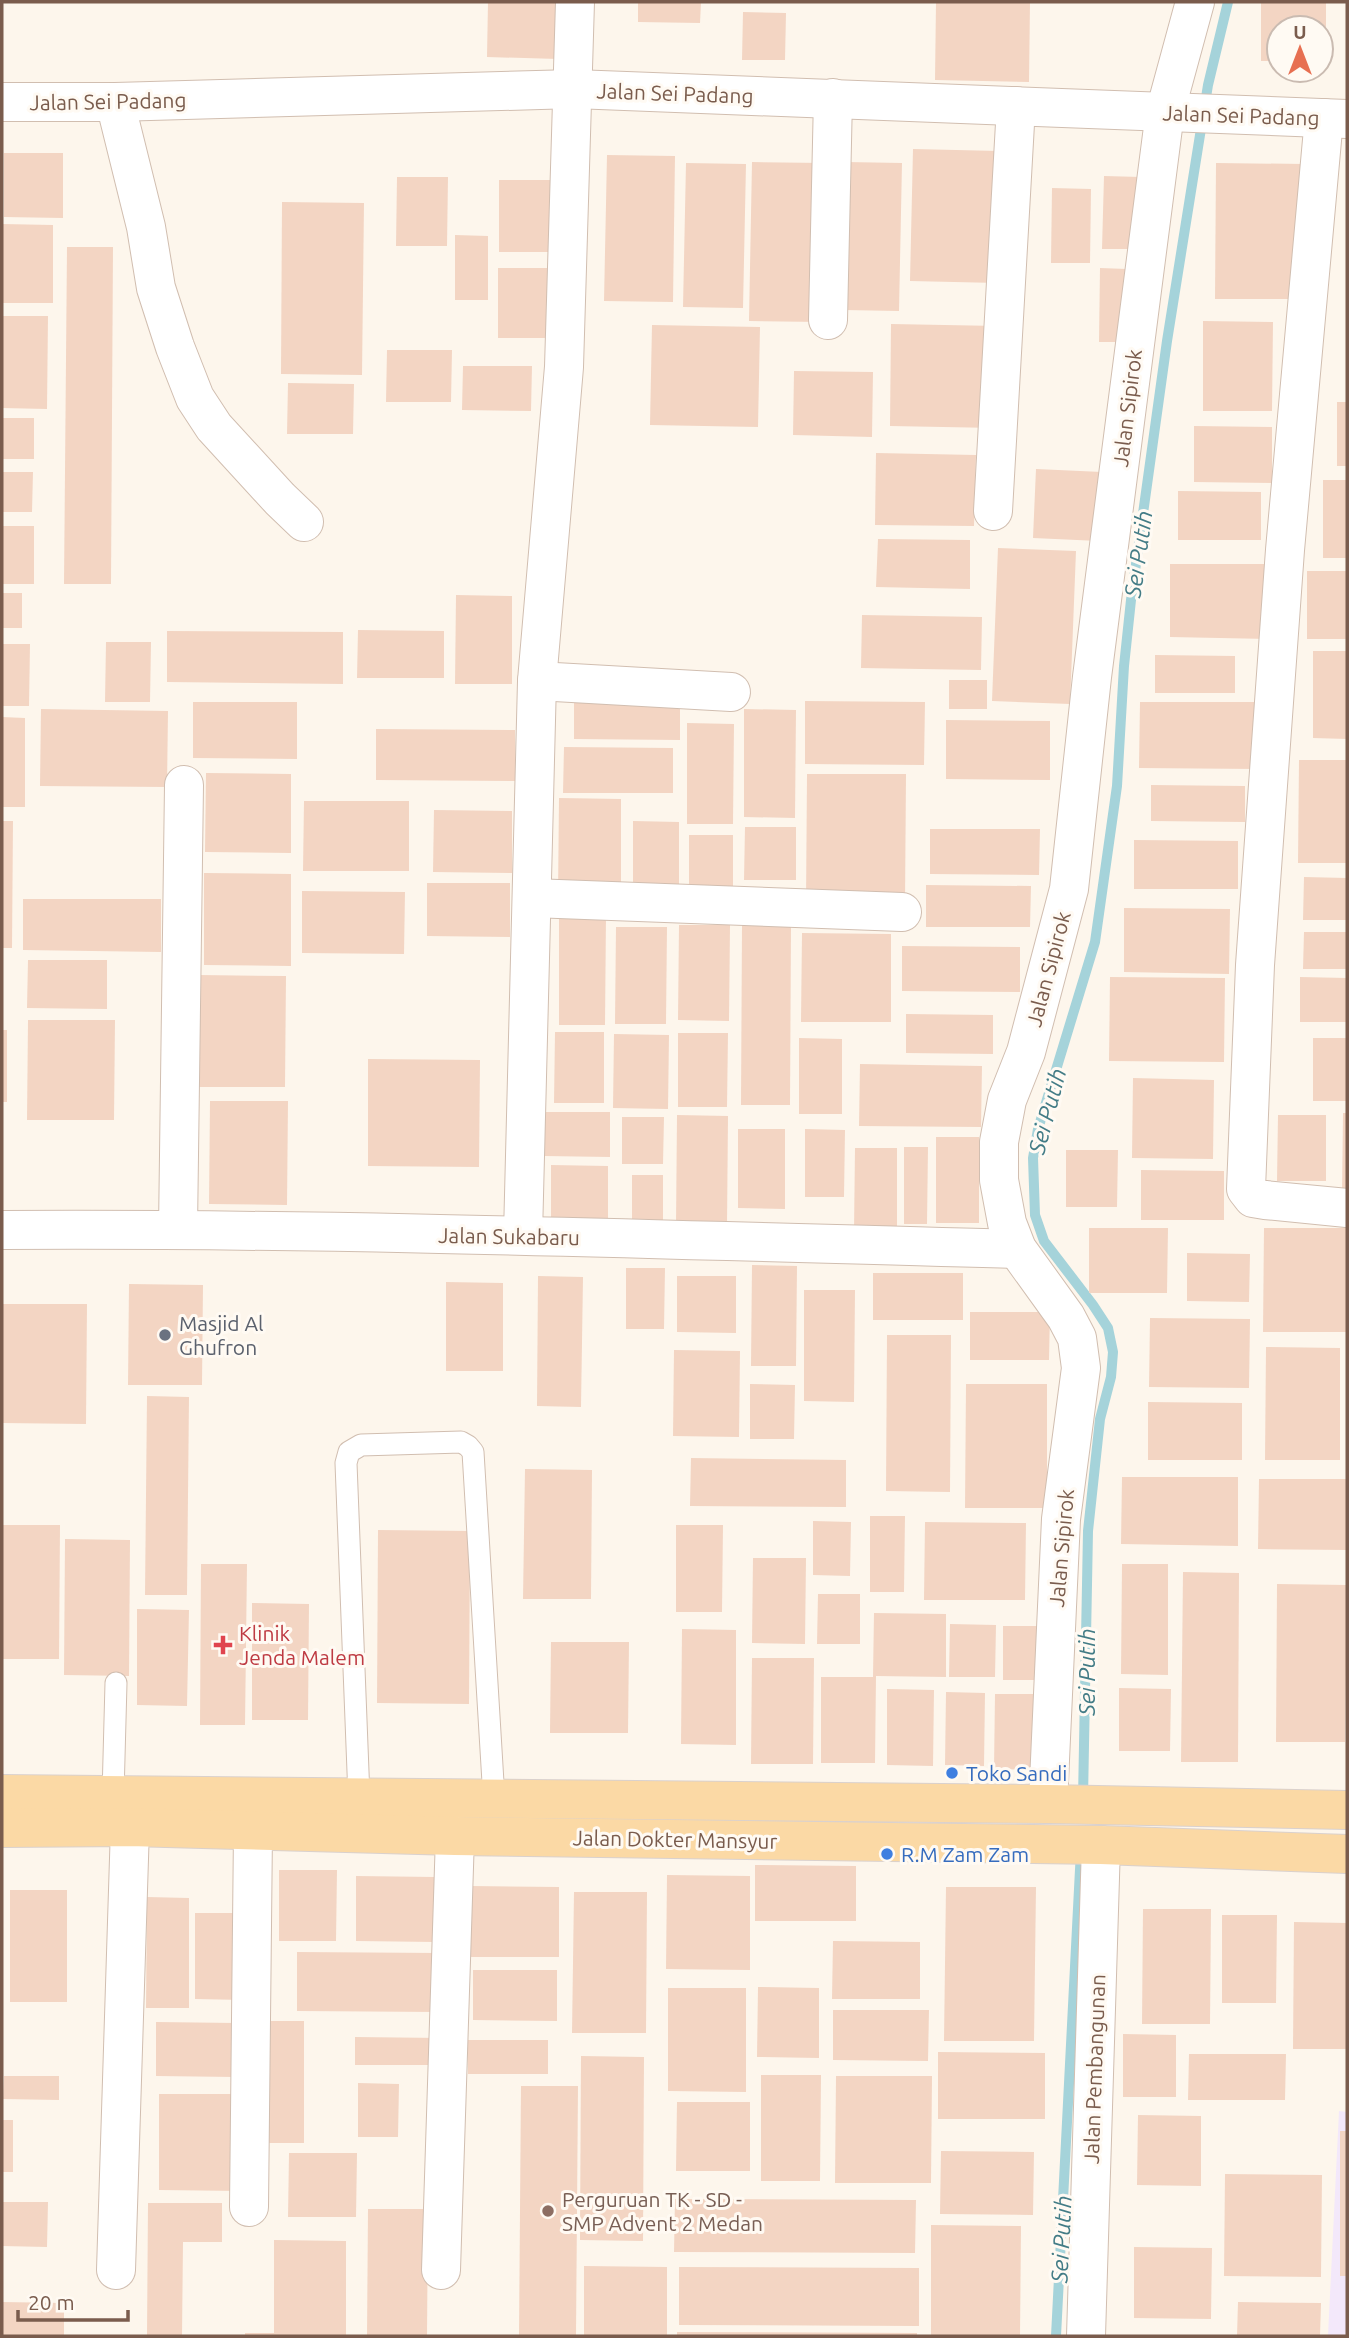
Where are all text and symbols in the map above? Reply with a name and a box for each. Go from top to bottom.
north arrow [1265,14,1335,84]
text: U [1293,21,1307,43]
street label: Jalan Sei Padang [596,78,754,108]
street label: Jalan Sei Padang [29,88,187,114]
street label: Jalan Sei Padang [1162,100,1320,130]
street label: Jalan Sipirok [1108,347,1146,468]
water label: Sei Putih [1119,509,1156,600]
street label: Jalan Sipirok [1021,908,1075,1029]
water label: Sei Putih [1023,1065,1070,1158]
street label: Jalan Sukabaru [438,1223,580,1249]
place label: Masjid Al Ghufron [179,1311,264,1359]
marker: Masjid Al Ghufron [157,1327,173,1343]
street label: Jalan Sipirok [1044,1487,1078,1608]
place label: Klinik Jenda Malem [239,1621,365,1669]
water label: Sei Putih [1074,1628,1099,1717]
marker: Klinik Jenda Malem [213,1635,233,1655]
place label: Toko Sandi [966,1761,1067,1785]
marker: Toko Sandi [944,1765,960,1781]
street label: Jalan Dokter Mansyur [572,1825,778,1853]
place label: R.M Zam Zam [901,1842,1029,1866]
marker: R.M Zam Zam [879,1846,895,1862]
street label: Jalan Pembangunan [1079,1974,1109,2164]
place label: Perguruan TK - SD - SMP Advent 2 Medan [562,2187,763,2235]
water label: Sei Putih [1046,2195,1076,2284]
marker: Perguruan TK - SD - SMP Advent 2 Medan [540,2203,556,2219]
scale bar [18,2278,128,2322]
text: 20 m [28,2290,75,2314]

